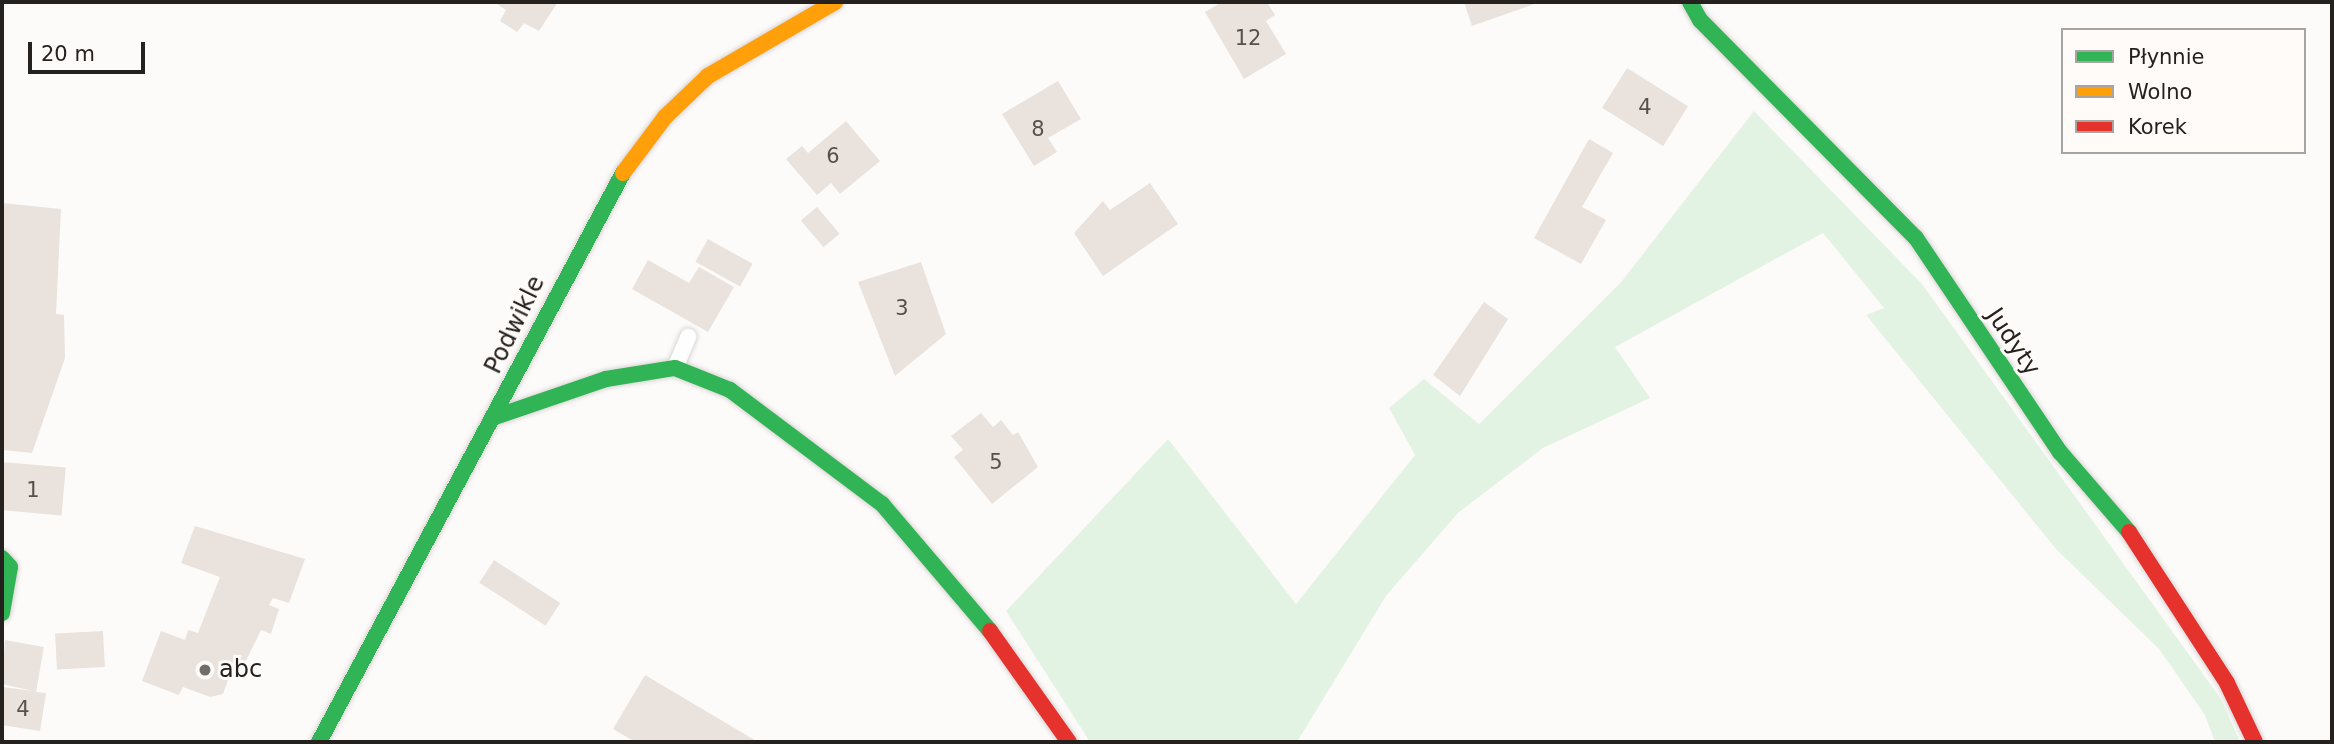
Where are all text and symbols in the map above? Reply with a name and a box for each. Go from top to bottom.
house number: 12 [1235,25,1261,51]
scale bar [32,28,149,72]
legend [2061,28,2306,154]
text: 20 m [41,42,95,66]
text: Płynnie [2128,45,2204,69]
text: Wolno [2128,80,2192,104]
house number: 4 [1638,94,1652,120]
text: Korek [2128,115,2187,139]
house number: 8 [1031,116,1045,142]
house number: 6 [826,143,840,169]
street label: Podwikle [479,271,551,379]
house number: 3 [895,295,909,321]
street label: Judyty [1980,303,2046,381]
house number: 5 [989,449,1003,475]
house number: 1 [26,477,40,503]
place label: abc [219,656,262,684]
marker: abc [197,662,213,678]
house number: 4 [16,696,30,722]

